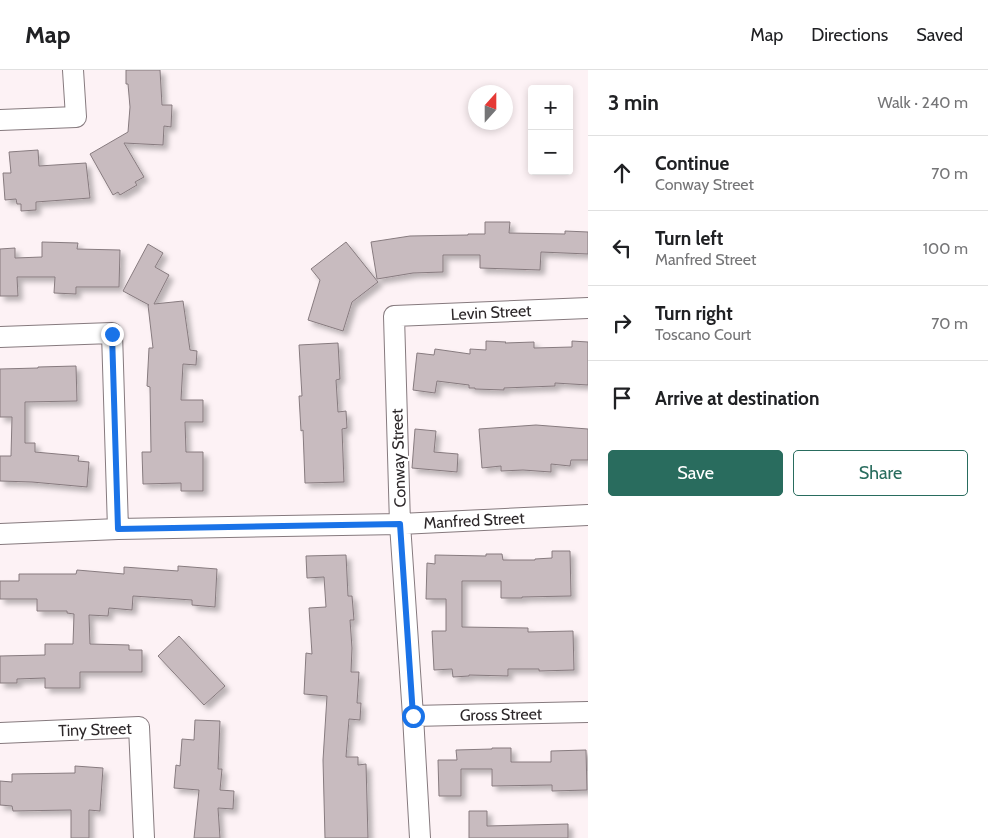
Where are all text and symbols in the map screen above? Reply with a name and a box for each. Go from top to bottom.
text: Map [25,20,71,49]
text: Map [750,24,783,46]
text: Directions [811,24,888,46]
text: Saved [916,24,963,46]
north arrow [468,85,513,130]
map controls [528,85,573,175]
button: + [528,85,573,130]
text: 3 min [608,90,659,115]
text: Walk · 240 m [877,93,968,112]
button: − [528,130,573,175]
text: Continue [655,152,729,175]
icon: ahead [608,159,636,187]
text: 70 m [931,164,968,183]
text: Conway Street [655,175,754,194]
text: Turn left [655,227,723,250]
icon: left [608,234,636,262]
text: 100 m [923,239,968,258]
text: Manfred Street [655,250,756,269]
street label: Levin Street [450,301,533,324]
text: Turn right [655,302,733,325]
icon: right [608,309,636,337]
text: 70 m [931,314,968,333]
route end [101,323,124,346]
text: Toscano Court [655,325,751,344]
icon: arrive [608,384,636,412]
text: Arrive at destination [655,387,819,410]
street label: Conway Street [387,408,410,508]
button: Save [608,450,783,496]
button: Share [793,450,968,496]
street label: Manfred Street [423,508,526,533]
street label: Gross Street [460,704,543,725]
route start [402,705,425,728]
street label: Tiny Street [58,719,133,740]

